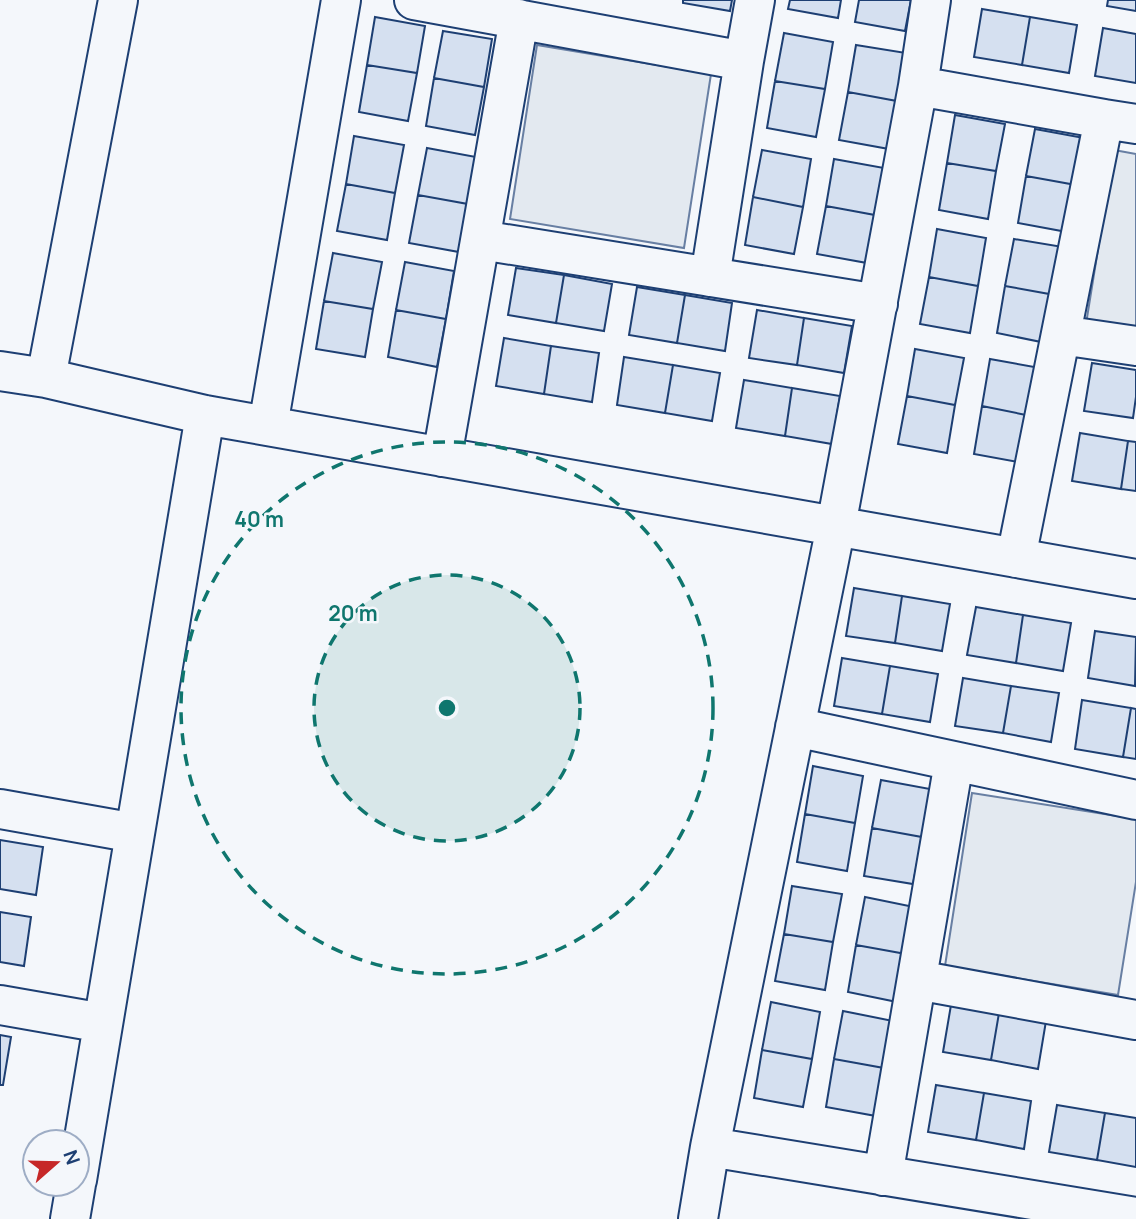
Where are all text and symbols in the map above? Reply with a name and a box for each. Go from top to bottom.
text: 40 m [234,505,284,533]
text: 20 m [328,599,378,627]
centre of rings [435,696,459,720]
north arrow [21,1128,91,1198]
text: N [57,1146,87,1168]

